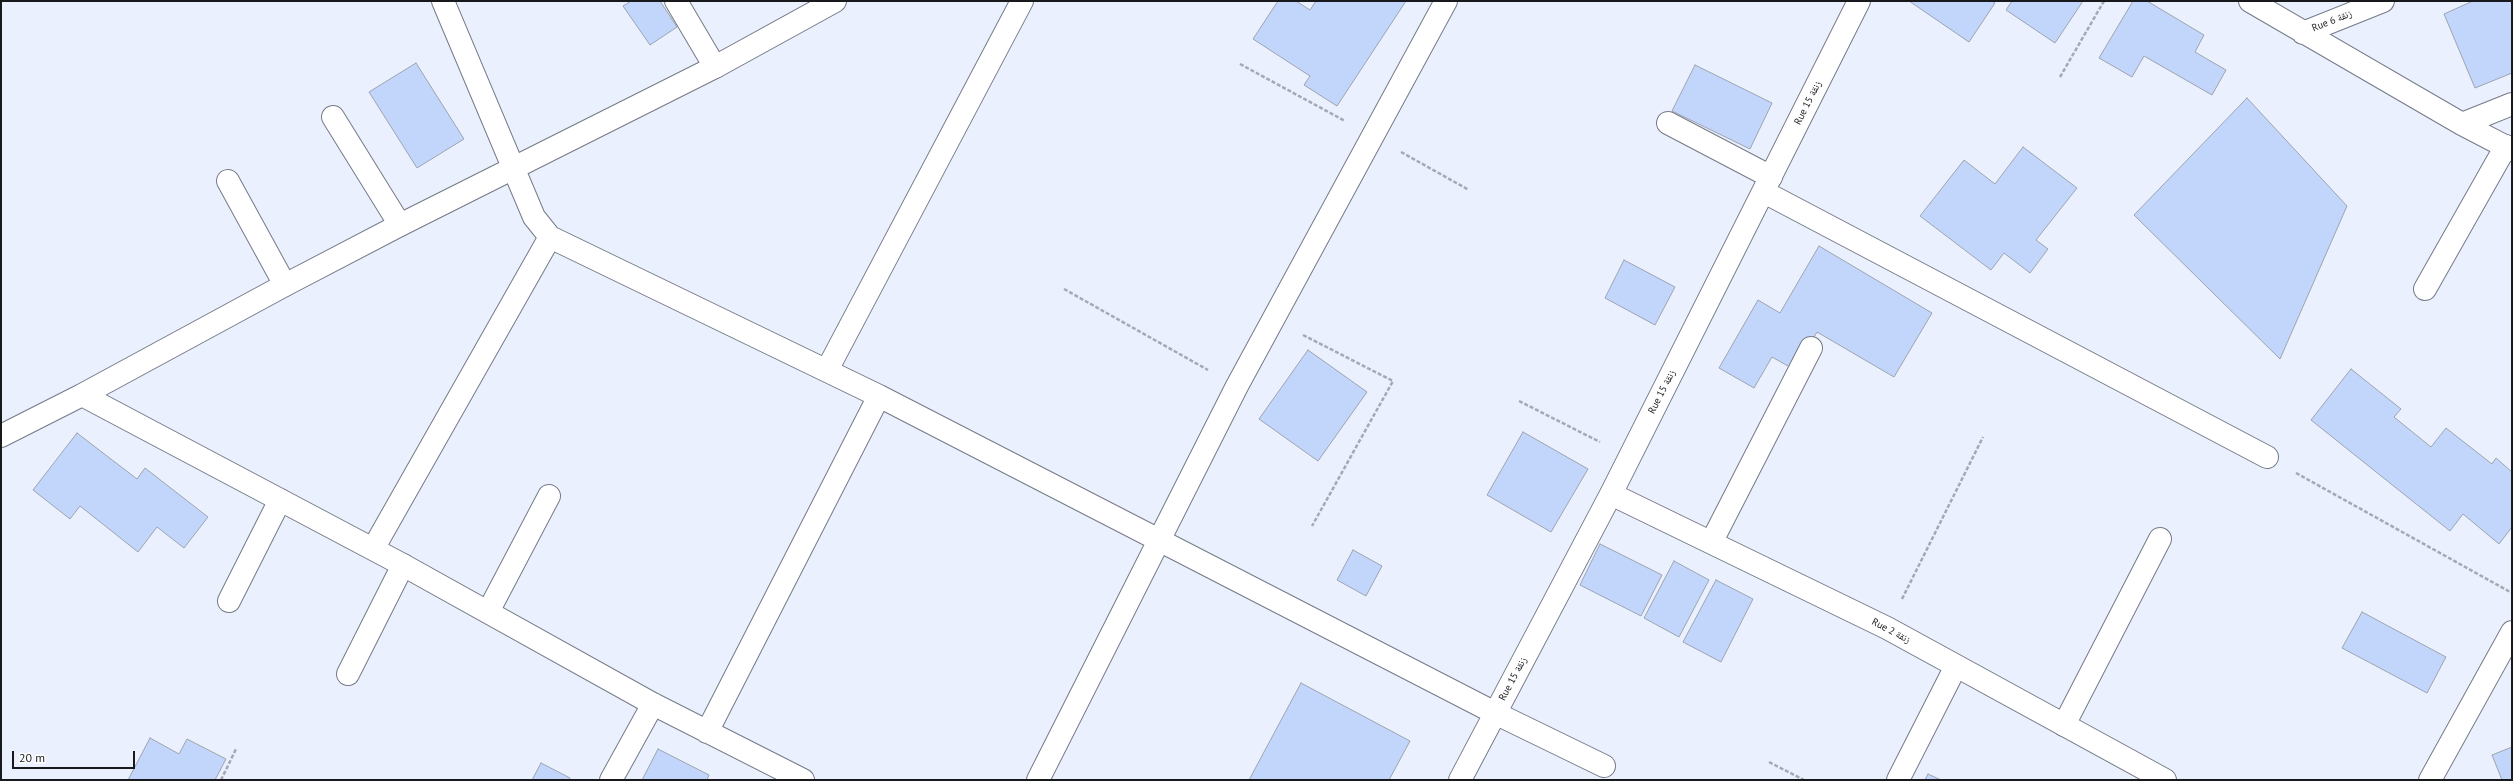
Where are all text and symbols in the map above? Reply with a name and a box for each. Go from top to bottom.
street label: Rue 6 زنقة [2310,8,2354,34]
street label: Rue 15 زنقة [1792,79,1824,127]
street label: Rue 15 زنقة [1646,368,1678,416]
street label: Rue 2 زنقة [1870,616,1912,646]
street label: Rue 15 زنقة [1497,655,1529,703]
scale bar [14,743,137,769]
text: 20 m [19,750,45,765]

